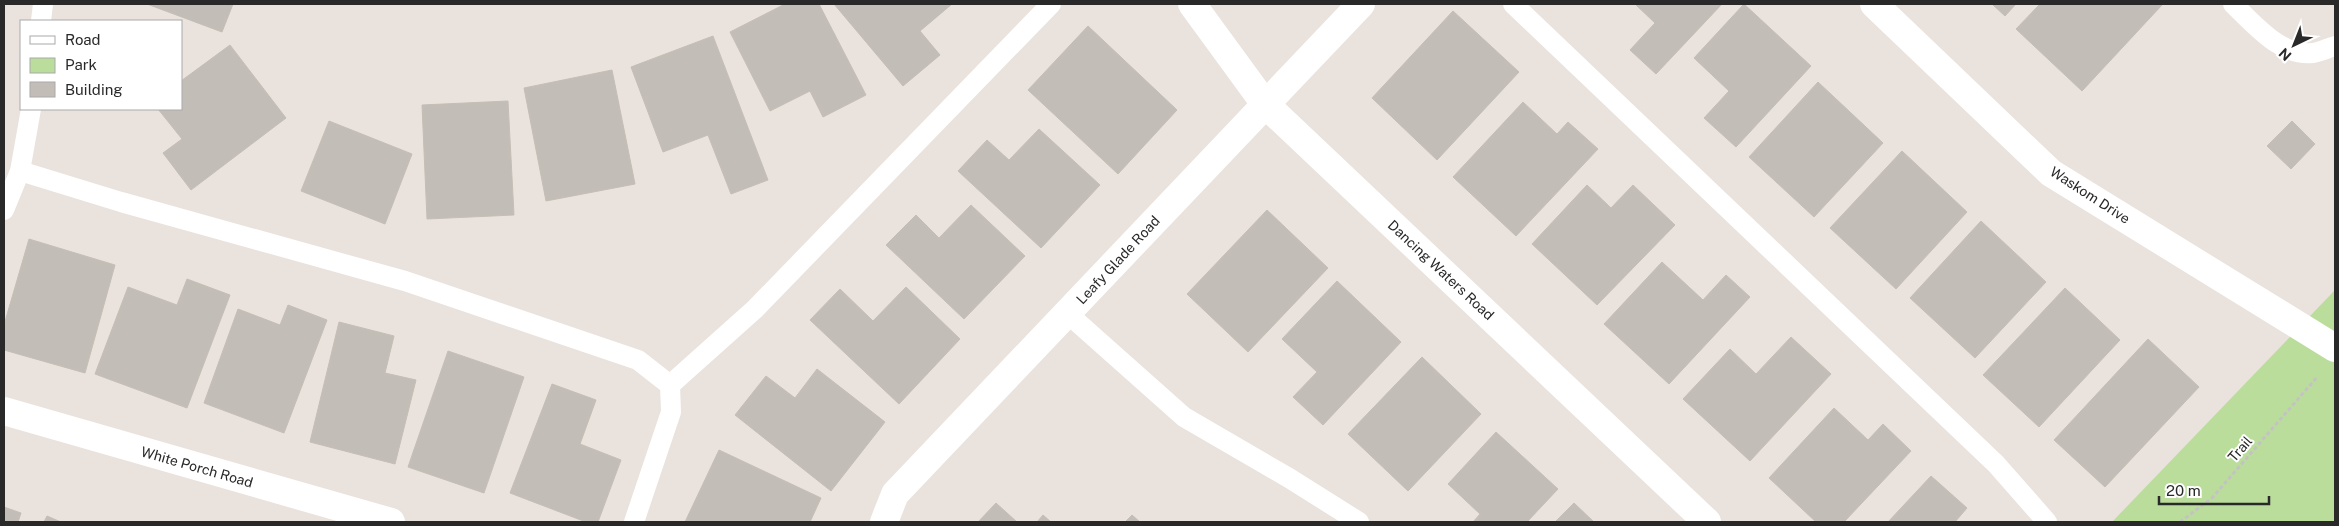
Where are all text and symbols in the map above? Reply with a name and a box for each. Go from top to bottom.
legend [20,20,182,110]
north arrow [2269,20,2319,70]
text: Road [65,31,101,48]
text: N [2276,45,2295,64]
text: Park [65,56,97,73]
text: Building [65,81,123,98]
street label: Waskom Drive [2047,163,2133,227]
street label: Leafy Glade Road [1073,213,1163,307]
street label: Dancing Waters Road [1385,217,1497,323]
street label: Trail [2225,433,2255,465]
street label: White Porch Road [139,443,255,491]
scale bar [2159,474,2269,506]
text: 20 m [2166,482,2201,499]

